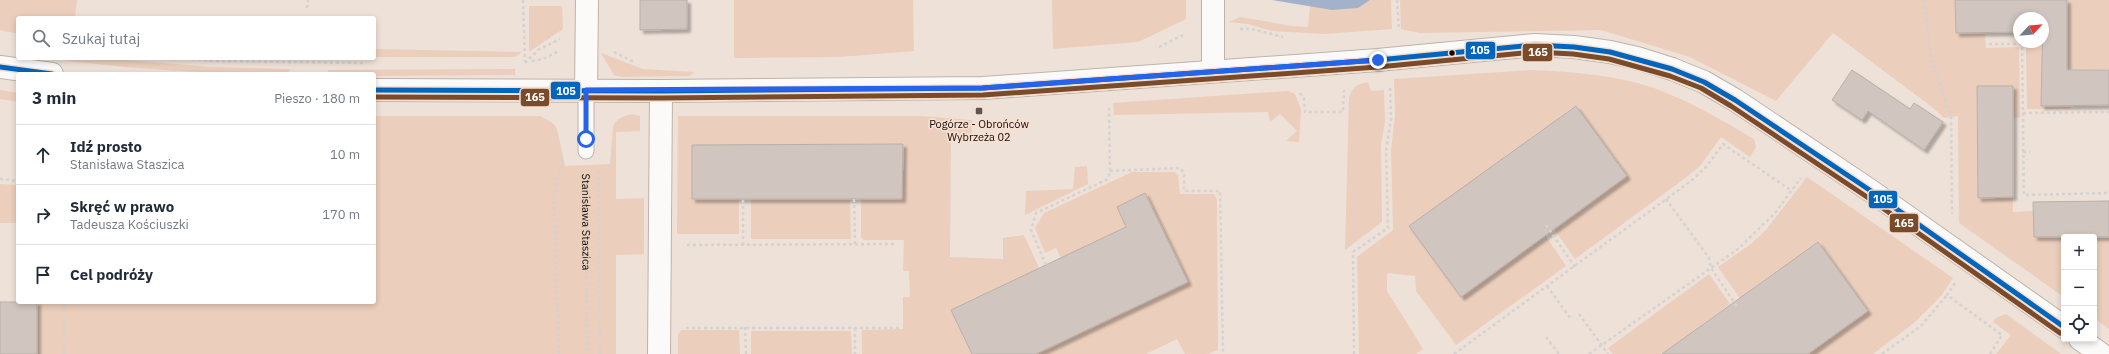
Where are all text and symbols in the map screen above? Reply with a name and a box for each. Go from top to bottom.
north arrow [2013,12,2049,48]
search box [16,16,376,60]
icon: search [30,27,52,49]
text: Szukaj tutaj [62,29,140,48]
line badge: 105 [1465,41,1496,60]
text: 105 [1470,43,1490,57]
line badge: 165 [1522,43,1553,62]
text: 165 [1528,45,1548,59]
unlabelled marker [1447,48,1457,58]
route end [1369,51,1387,69]
line badge: 105 [550,81,581,100]
text: 105 [556,84,576,98]
text: 3 min [32,87,76,109]
line badge: 165 [520,88,550,107]
text: Pieszo · 180 m [274,90,360,107]
text: 165 [525,90,545,104]
marker: Pogórze - Obrońców Wybrzeża 02 [974,106,984,116]
place label: Pogórze - Obrońców Wybrzeża 02 [929,117,1029,144]
route start [577,130,595,148]
text: Idź prosto [70,137,142,156]
icon: ahead [32,144,54,166]
text: 10 m [330,146,360,163]
text: Stanisława Staszica [70,156,184,173]
street label: Stanisława Staszica [579,173,594,271]
line badge: 105 [1868,190,1898,209]
text: 105 [1873,192,1893,206]
text: Skręć w prawo [70,197,174,216]
icon: right [32,204,54,226]
text: 170 m [322,206,360,223]
line badge: 165 [1889,213,1919,233]
text: Tadeusza Kościuszki [70,216,189,233]
text: 165 [1894,216,1914,230]
map controls [2061,234,2097,342]
button: + [2061,234,2097,270]
icon: arrive [32,264,54,286]
text: Cel podróży [70,265,153,284]
button: − [2061,270,2097,306]
button: locate [2061,306,2097,342]

